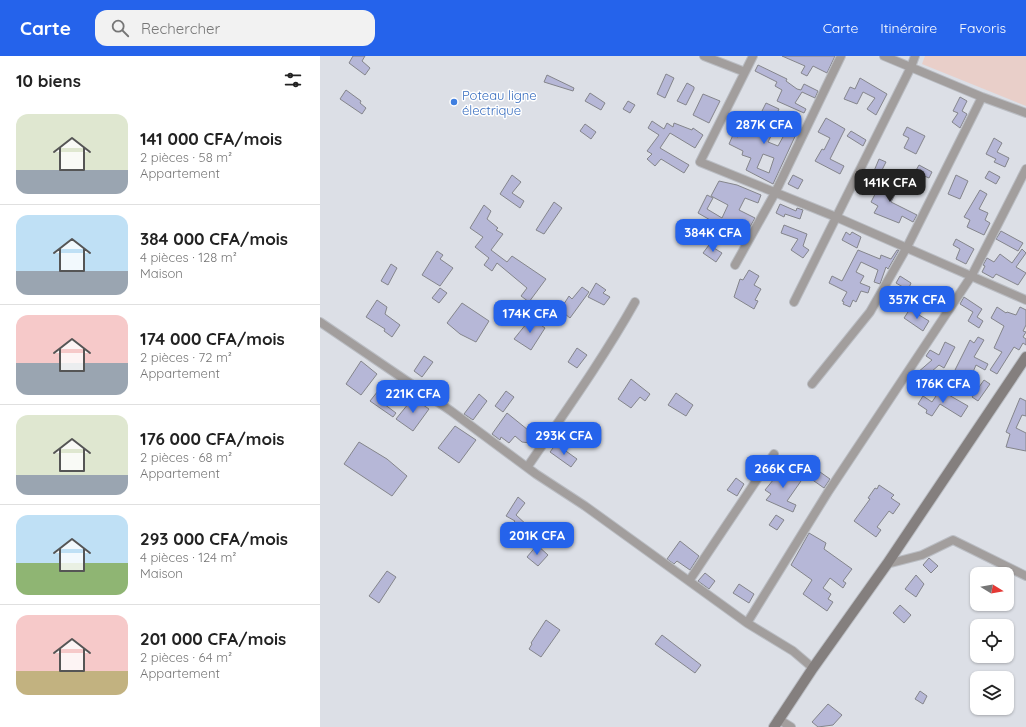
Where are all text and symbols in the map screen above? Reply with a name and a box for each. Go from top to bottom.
search box [95,10,375,46]
text: Carte [20,16,71,40]
icon: search [109,17,131,39]
text: Rechercher [141,19,220,38]
text: Carte [823,19,858,37]
text: Itinéraire [880,19,937,37]
text: Favoris [959,19,1006,37]
icon: filters [282,69,304,91]
text: 10 biens [16,70,81,91]
place label: Poteau ligne électrique [462,87,537,118]
marker: Poteau ligne électrique [449,97,459,107]
pin: 287K CFA [723,111,805,145]
text: 287K CFA [735,116,793,132]
text: 141 000 CFA/mois [140,128,282,149]
icon: home [48,130,96,178]
text: 2 pièces · 58 m² [140,149,232,165]
text: Appartement [140,165,220,181]
pin: 141K CFA [849,169,931,203]
text: 141K CFA [864,174,916,190]
pin: 384K CFA [672,219,754,253]
text: 384K CFA [684,224,742,240]
text: 384 000 CFA/mois [140,228,288,249]
icon: home [48,231,96,279]
text: 4 pièces · 128 m² [140,249,237,265]
text: Maison [140,265,183,281]
pin: 357K CFA [876,286,958,320]
text: 357K CFA [888,291,946,307]
pin: 174K CFA [489,300,571,334]
text: 174K CFA [503,305,557,321]
text: 174 000 CFA/mois [140,328,285,349]
icon: home [48,331,96,379]
text: 2 pièces · 72 m² [140,349,232,365]
text: Appartement [140,365,220,381]
pin: 176K CFA [902,370,984,404]
text: 176K CFA [916,375,970,391]
pin: 221K CFA [372,380,454,414]
text: 221K CFA [385,385,441,401]
pin: 293K CFA [523,422,605,456]
text: 293K CFA [535,427,593,443]
text: 176 000 CFA/mois [140,428,284,449]
icon: home [48,431,96,479]
text: 2 pièces · 68 m² [140,449,232,465]
pin: 266K CFA [742,455,824,489]
text: 266K CFA [754,460,812,476]
text: Appartement [140,465,220,481]
pin: 201K CFA [496,522,578,556]
text: 201K CFA [509,527,565,543]
text: 293 000 CFA/mois [140,528,288,549]
icon: home [48,531,96,579]
text: 4 pièces · 124 m² [140,549,236,565]
text: Maison [140,565,183,581]
north arrow [970,567,1014,611]
map controls [970,567,1014,715]
button: locate [970,619,1014,663]
text: 201 000 CFA/mois [140,628,286,649]
icon: home [48,631,96,679]
text: 2 pièces · 64 m² [140,649,232,665]
text: Appartement [140,665,220,681]
button: layers [970,671,1014,715]

